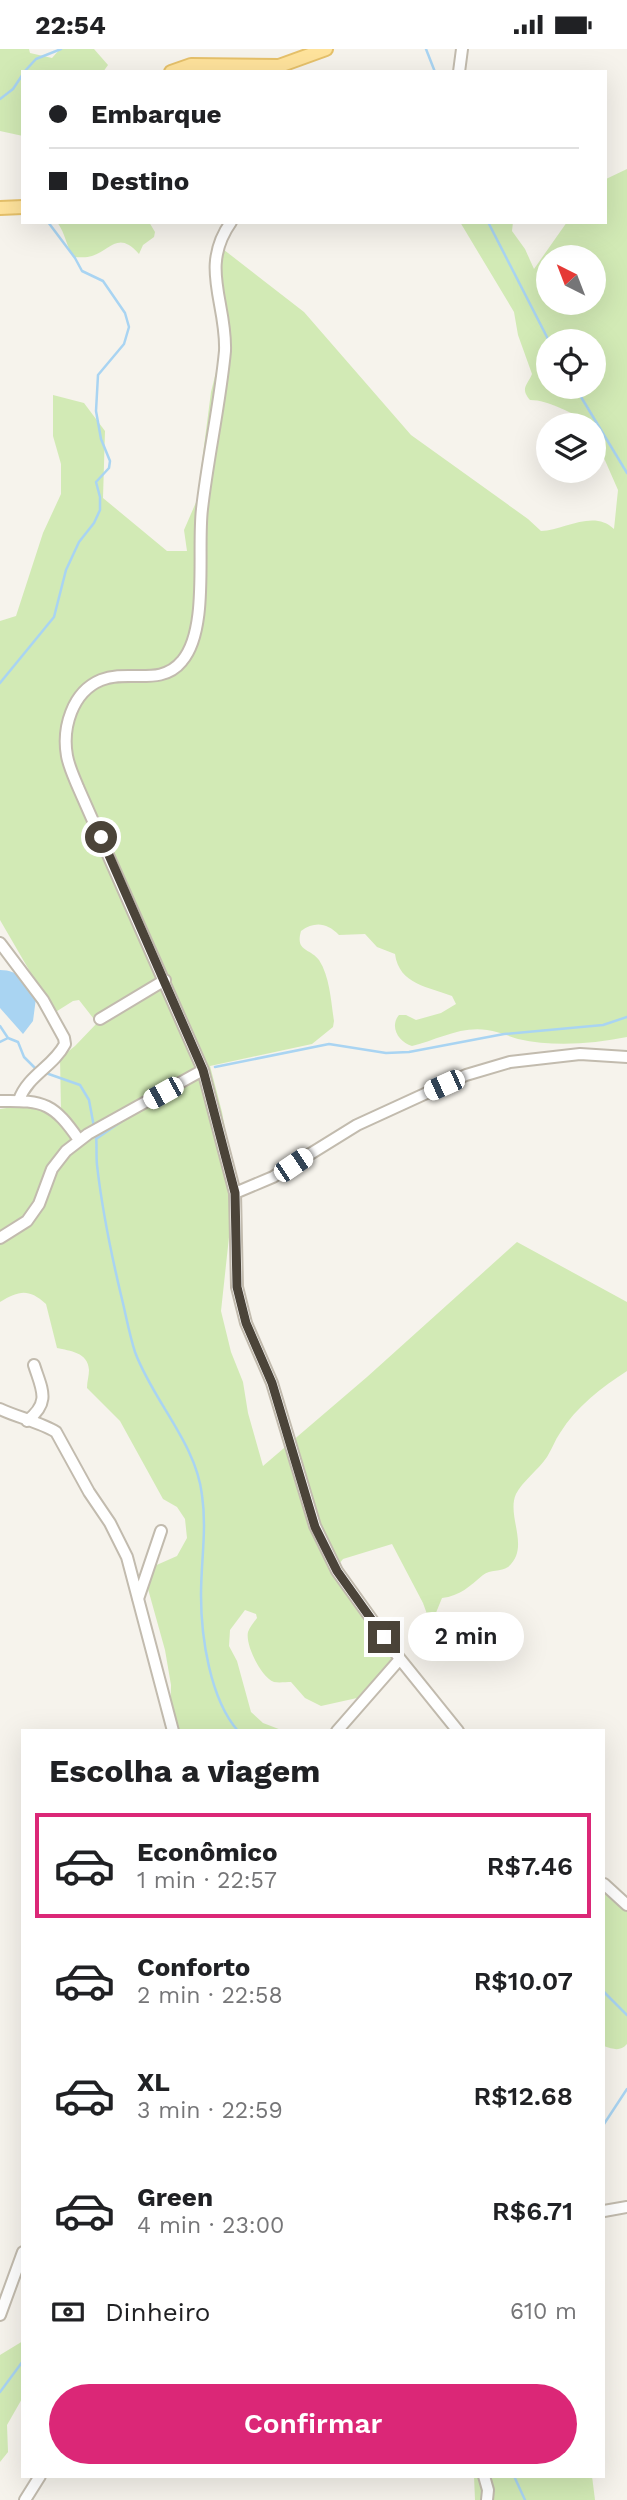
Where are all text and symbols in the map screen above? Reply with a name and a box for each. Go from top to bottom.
text: 22:54 [35,10,106,40]
text: Embarque [91,99,222,129]
text: Destino [91,166,189,196]
north arrow [536,245,606,315]
map controls [536,245,606,483]
button: locate [536,329,606,399]
button: layers [536,413,606,483]
route start [85,821,117,853]
car [421,1067,468,1103]
car [140,1074,187,1112]
car [270,1145,317,1185]
callout: 2 min [408,1613,524,1661]
route end [368,1621,400,1653]
text: 2 min [434,1623,498,1650]
text: Escolha a viagem [49,1752,320,1790]
icon: car [53,1834,116,1897]
text: Econômico [137,1837,278,1867]
text: R$7.46 [487,1851,573,1881]
text: 1 min · 22:57 [137,1867,277,1894]
icon: car [53,1949,116,2012]
text: Conforto [137,1952,250,1982]
text: R$10.07 [474,1966,573,1996]
text: 2 min · 22:58 [137,1982,283,2009]
icon: car [53,2064,116,2127]
text: XL [137,2067,170,2097]
text: R$12.68 [473,2081,573,2111]
text: 3 min · 22:59 [137,2097,283,2124]
icon: car [53,2179,116,2242]
text: Green [137,2182,213,2212]
text: R$6.71 [492,2196,573,2226]
text: 4 min · 23:00 [137,2212,284,2239]
icon: cash [49,2293,87,2331]
text: Dinheiro [105,2297,210,2327]
text: 610 m [510,2298,577,2325]
button: Confirmar [49,2384,577,2464]

